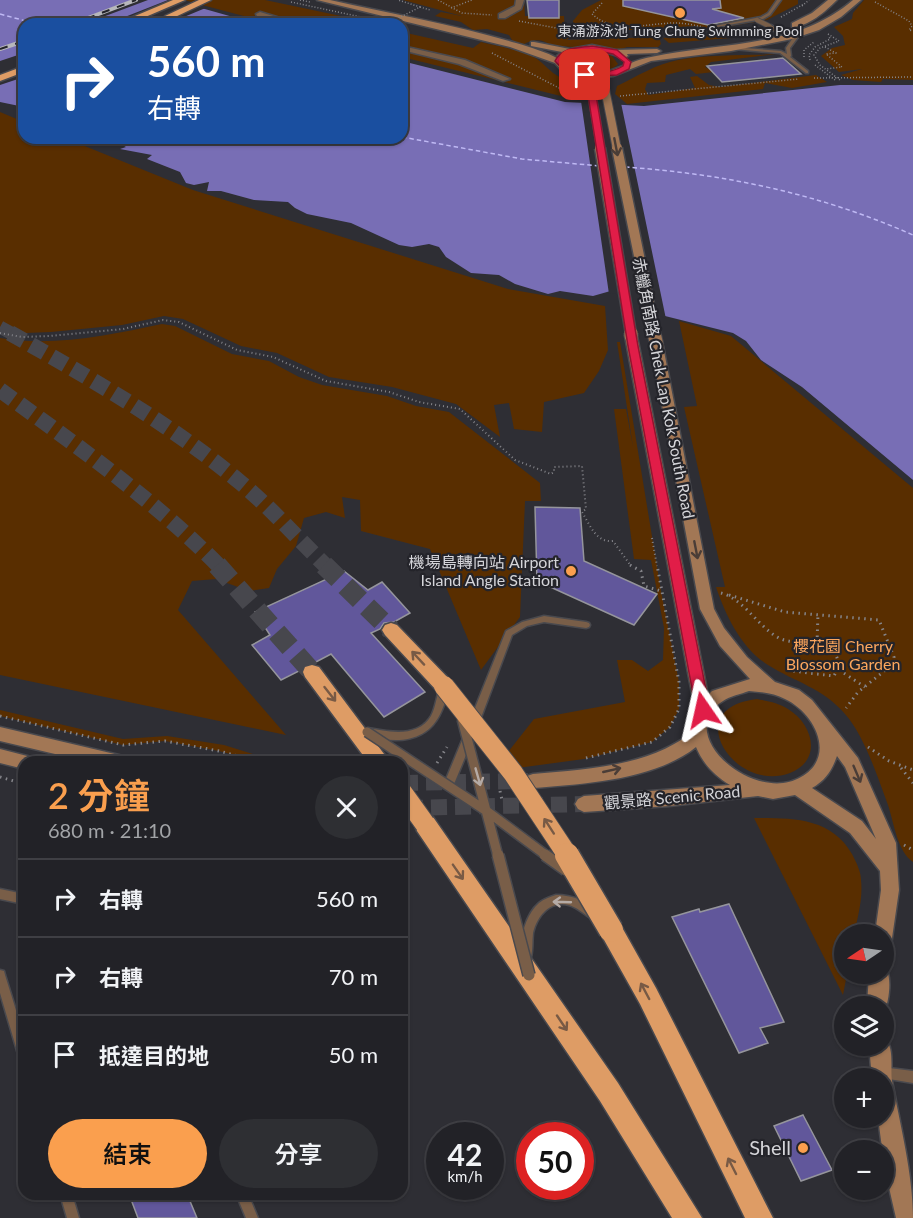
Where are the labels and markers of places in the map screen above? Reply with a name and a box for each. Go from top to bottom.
marker: 東涌游泳池 Tung Chung Swimming Pool [673,6,687,20]
place label: 東涌游泳池 Tung Chung Swimming Pool [558,22,802,39]
pin [559,49,610,100]
place label: 機場島轉向站 Airport Island Angle Station [409,552,559,589]
marker: 機場島轉向站 Airport Island Angle Station [564,564,578,578]
place label: Shell [749,1135,791,1159]
marker: Shell [796,1141,810,1155]

